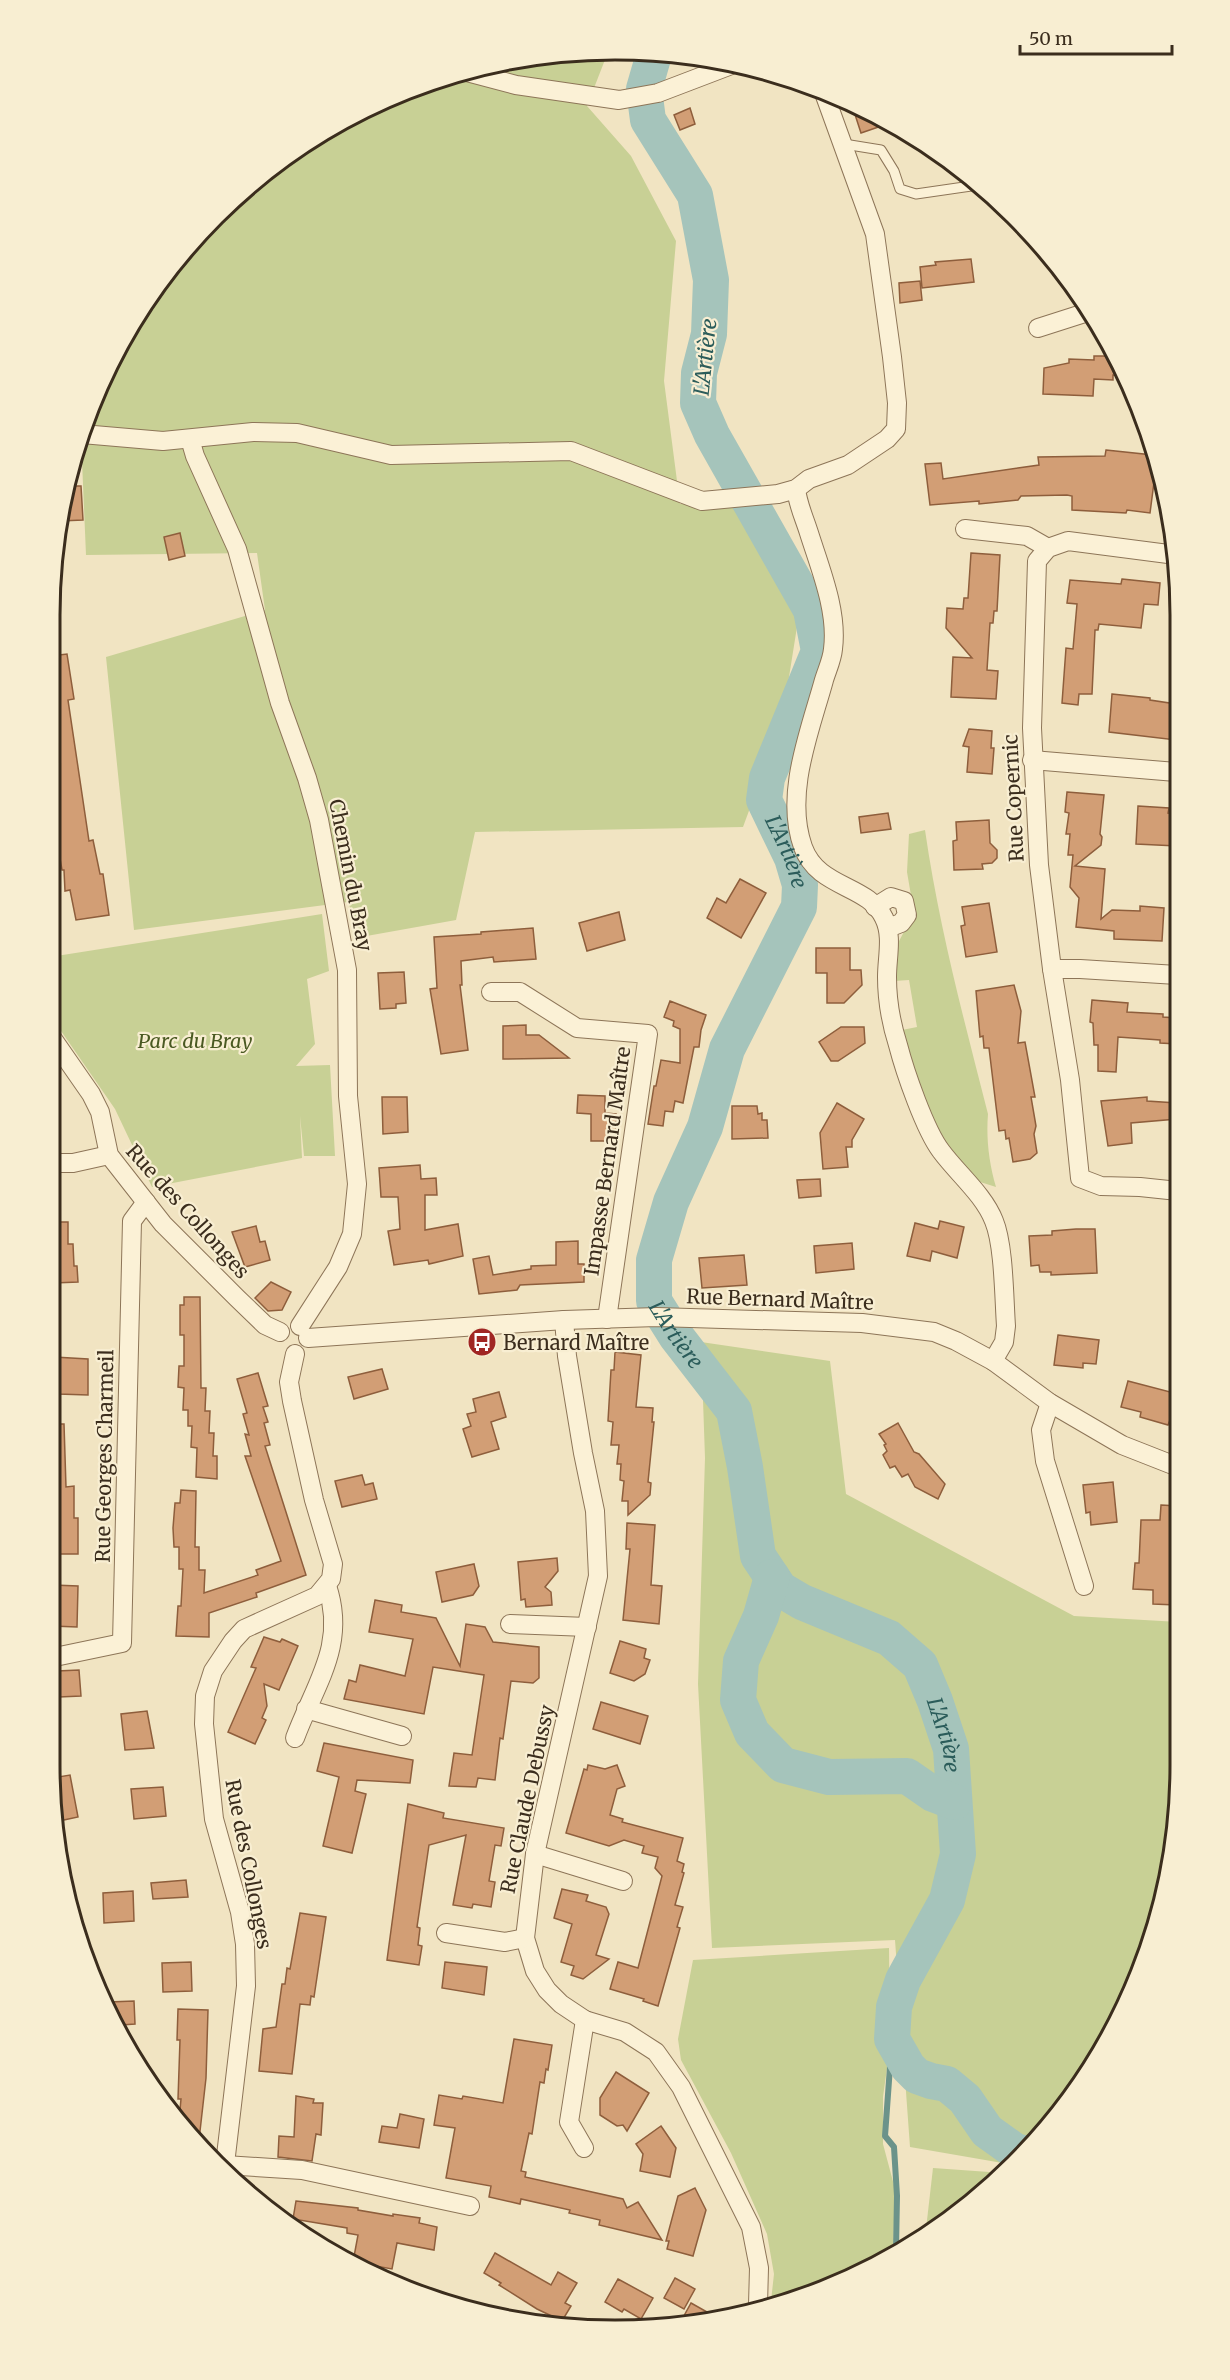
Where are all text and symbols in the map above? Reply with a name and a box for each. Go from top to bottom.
scale bar [1020,18,1172,56]
text: 50 m [1029,27,1073,50]
water label: L'Artière [688,317,722,397]
street label: Rue Copernic [997,734,1029,862]
street label: Chemin du Bray [324,797,378,954]
water label: L'Artière [760,810,814,891]
park label: Parc du Bray [138,1028,252,1053]
street label: Impasse Bernard Maître [579,1045,635,1277]
street label: Rue des Collonges [121,1139,255,1283]
street label: Rue Bernard Maître [686,1283,874,1315]
water label: L'Artière [643,1295,710,1374]
bus stop icon: Bernard Maître [466,1326,498,1358]
place label: Bernard Maître [503,1330,649,1355]
street label: Rue Georges Charmeil [90,1349,118,1563]
water label: L'Artière [921,1694,966,1773]
street label: Rue Claude Debussy [495,1702,559,1896]
street label: Rue des Collonges [220,1777,278,1951]

